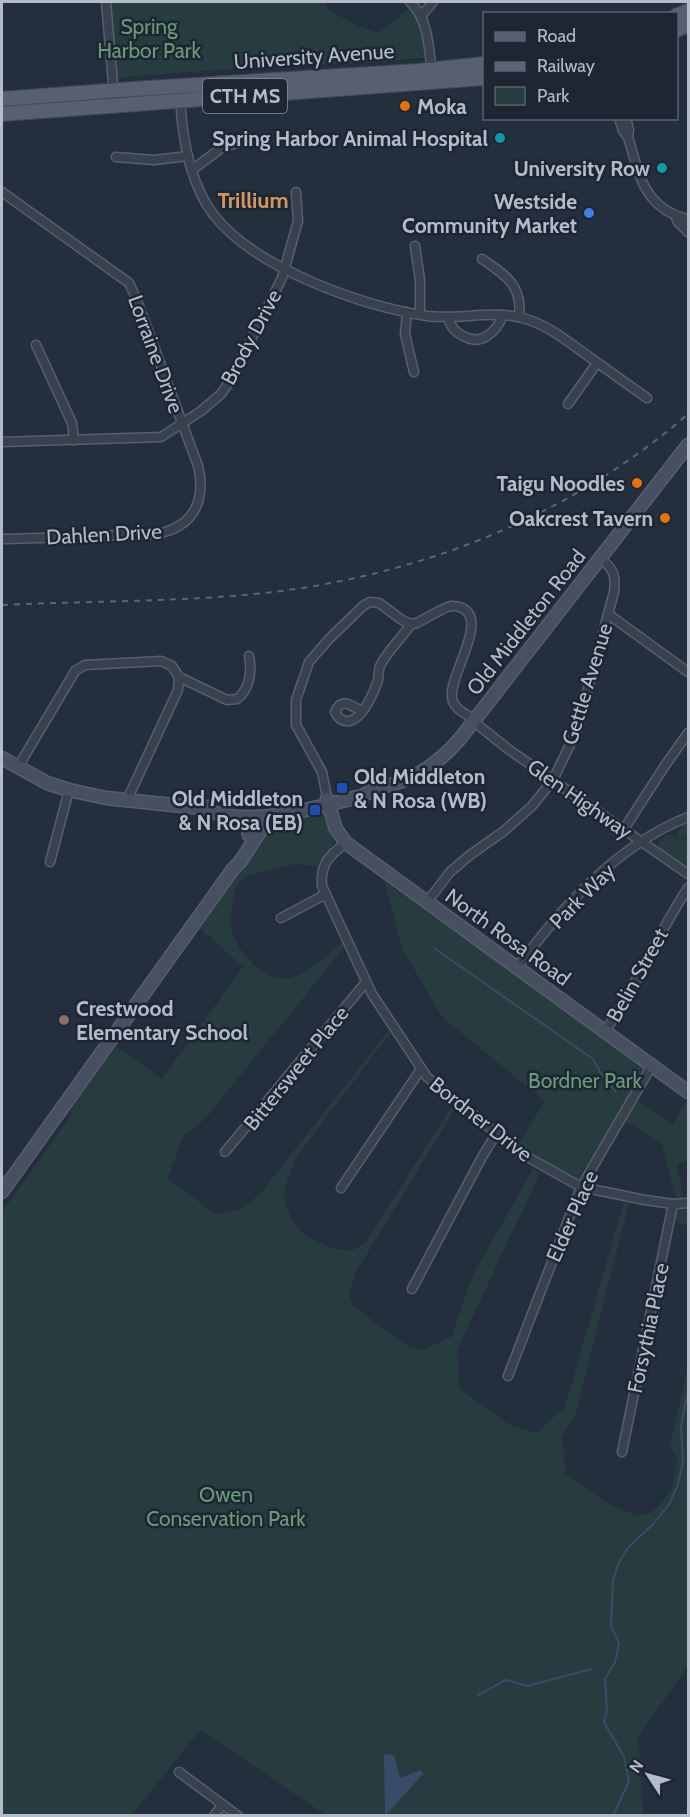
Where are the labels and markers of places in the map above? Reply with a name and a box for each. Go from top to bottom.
place label: Moka [417,94,467,119]
marker: Moka [398,99,412,113]
place label: Spring Harbor Animal Hospital [212,126,488,151]
marker: Spring Harbor Animal Hospital [493,131,507,145]
place label: University Row [514,156,651,181]
marker: University Row [655,161,669,175]
place label: Westside Community Market [402,189,577,238]
marker: Westside Community Market [582,206,596,220]
place label: Taigu Noodles [497,471,625,496]
marker: Taigu Noodles [630,476,644,490]
place label: Oakcrest Tavern [509,506,653,531]
marker: Oakcrest Tavern [658,511,672,525]
place label: Old Middleton & N Rosa (WB) [354,764,487,813]
marker: Old Middleton & N Rosa (WB) [335,781,349,795]
place label: Old Middleton & N Rosa (EB) [172,786,303,835]
marker: Old Middleton & N Rosa (EB) [308,803,322,817]
place label: Crestwood Elementary School [76,996,249,1045]
marker: Crestwood Elementary School [57,1013,71,1027]

